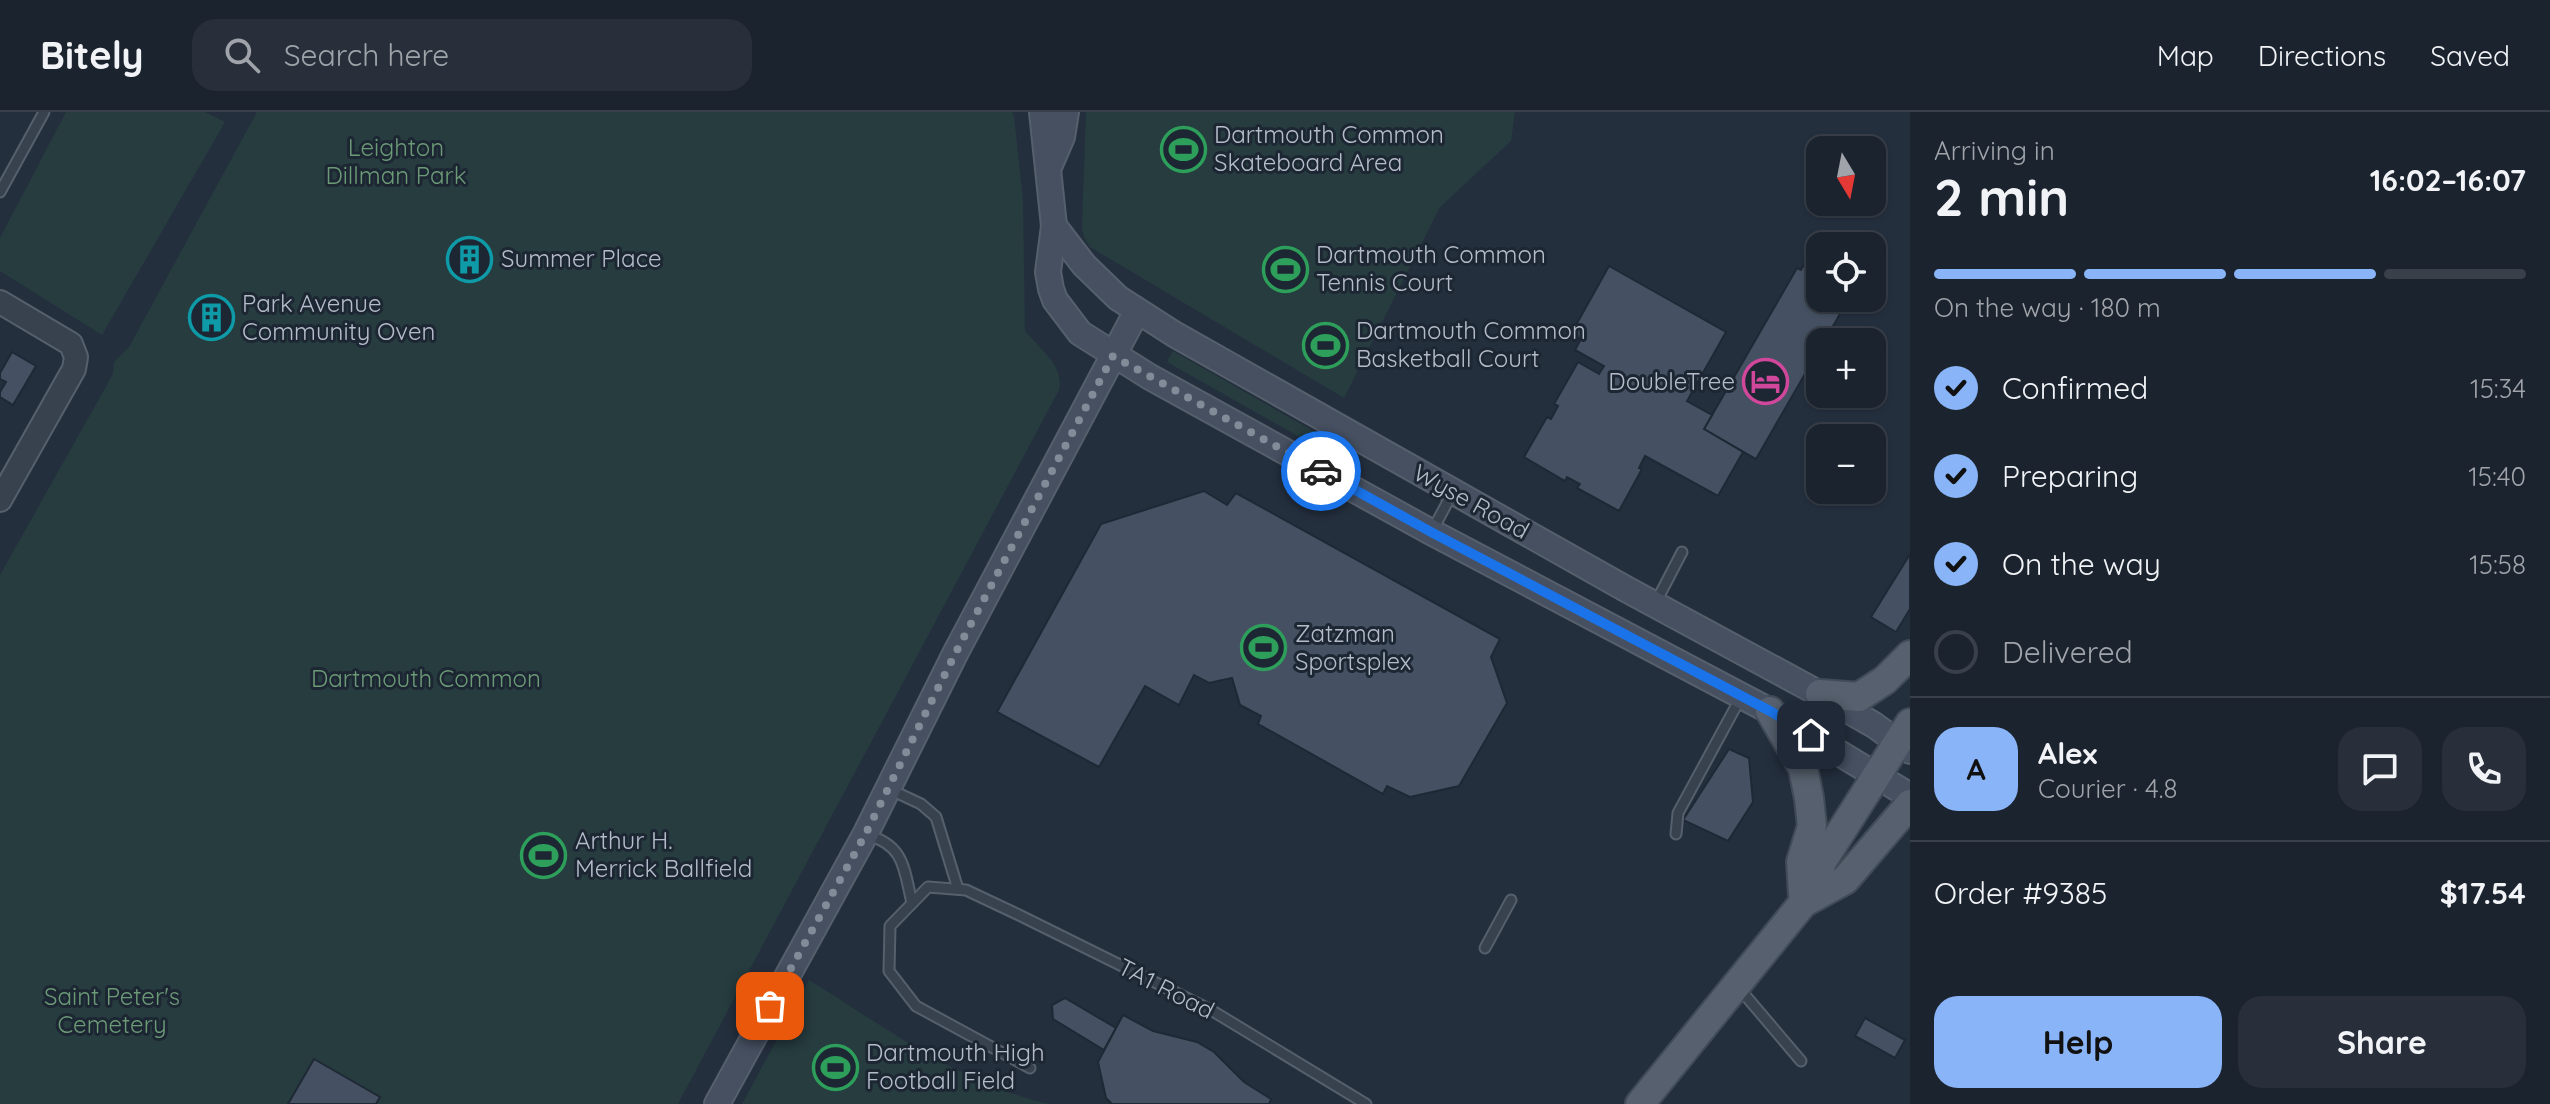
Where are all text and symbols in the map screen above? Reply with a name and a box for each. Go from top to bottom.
search box [192,19,752,91]
text: Bitely [40,31,144,79]
icon: search [220,33,264,77]
text: Search here [284,36,449,74]
text: Map [2157,38,2214,73]
text: Directions [2258,38,2386,73]
text: Saved [2430,38,2510,73]
place label: Dartmouth Common Skateboard Area [1214,119,1444,177]
sports icon: Dartmouth Common Skateboard Area [1159,125,1207,173]
park label: Leighton Dillman Park [325,132,467,190]
text: Arriving in [1934,134,2055,167]
north arrow [1806,136,1886,216]
map controls [1806,136,1886,504]
text: 16:02–16:07 [2370,161,2526,199]
text: 2 min [1934,164,2069,229]
button: locate [1806,232,1886,312]
building icon: Summer Place [446,235,494,283]
place label: Dartmouth Common Tennis Court [1316,239,1546,297]
place label: Summer Place [501,243,662,273]
sports icon: Dartmouth Common Tennis Court [1261,245,1309,293]
place label: Park Avenue Community Oven [242,288,435,346]
text: On the way · 180 m [1934,291,2161,324]
building icon: Park Avenue Community Oven [187,294,235,342]
place label: Dartmouth Common Basketball Court [1356,315,1586,373]
sports icon: Dartmouth Common Basketball Court [1301,321,1349,369]
button: + [1806,328,1886,408]
hotel icon: DoubleTree [1742,358,1790,406]
place label: DoubleTree [1608,366,1735,396]
icon: check [1934,366,1978,410]
text: Confirmed [2002,369,2148,407]
text: 15:34 [2470,372,2526,405]
button: − [1806,424,1886,504]
courier [1281,431,1361,511]
icon: car [1299,449,1343,493]
icon: check [1934,454,1978,498]
street label: Wyse Road [1408,457,1535,545]
text: Preparing [2002,457,2138,495]
text: 15:40 [2468,460,2526,493]
icon: check [1934,542,1978,586]
text: On the way [2002,545,2161,583]
text: 15:58 [2469,548,2526,581]
place label: Zatzman Sportsplex [1295,618,1411,676]
sports icon: Zatzman Sportsplex [1240,624,1288,672]
text: Delivered [2002,633,2133,671]
park label: Dartmouth Common [311,663,541,693]
pin [1777,701,1845,769]
icon: home [1789,713,1833,757]
button: chat [2338,727,2422,811]
button: phone [2442,727,2526,811]
text: Alex [2038,734,2097,772]
text: A [1966,750,1986,788]
text: Courier · 4.8 [2038,772,2177,805]
place label: Arthur H. Merrick Ballfield [575,825,752,883]
sports icon: Arthur H. Merrick Ballfield [520,831,568,879]
text: Order #9385 [1934,874,2107,912]
text: $17.54 [2440,874,2526,912]
street label: TA1 Road [1113,951,1220,1025]
pin [736,972,804,1040]
park label: Saint Peter's Cemetery [44,981,180,1039]
icon: bag [748,984,792,1028]
button: Help [1934,996,2222,1088]
button: Share [2238,996,2526,1088]
place label: Dartmouth High Football Field [866,1037,1045,1095]
sports icon: Dartmouth High Football Field [811,1043,859,1091]

